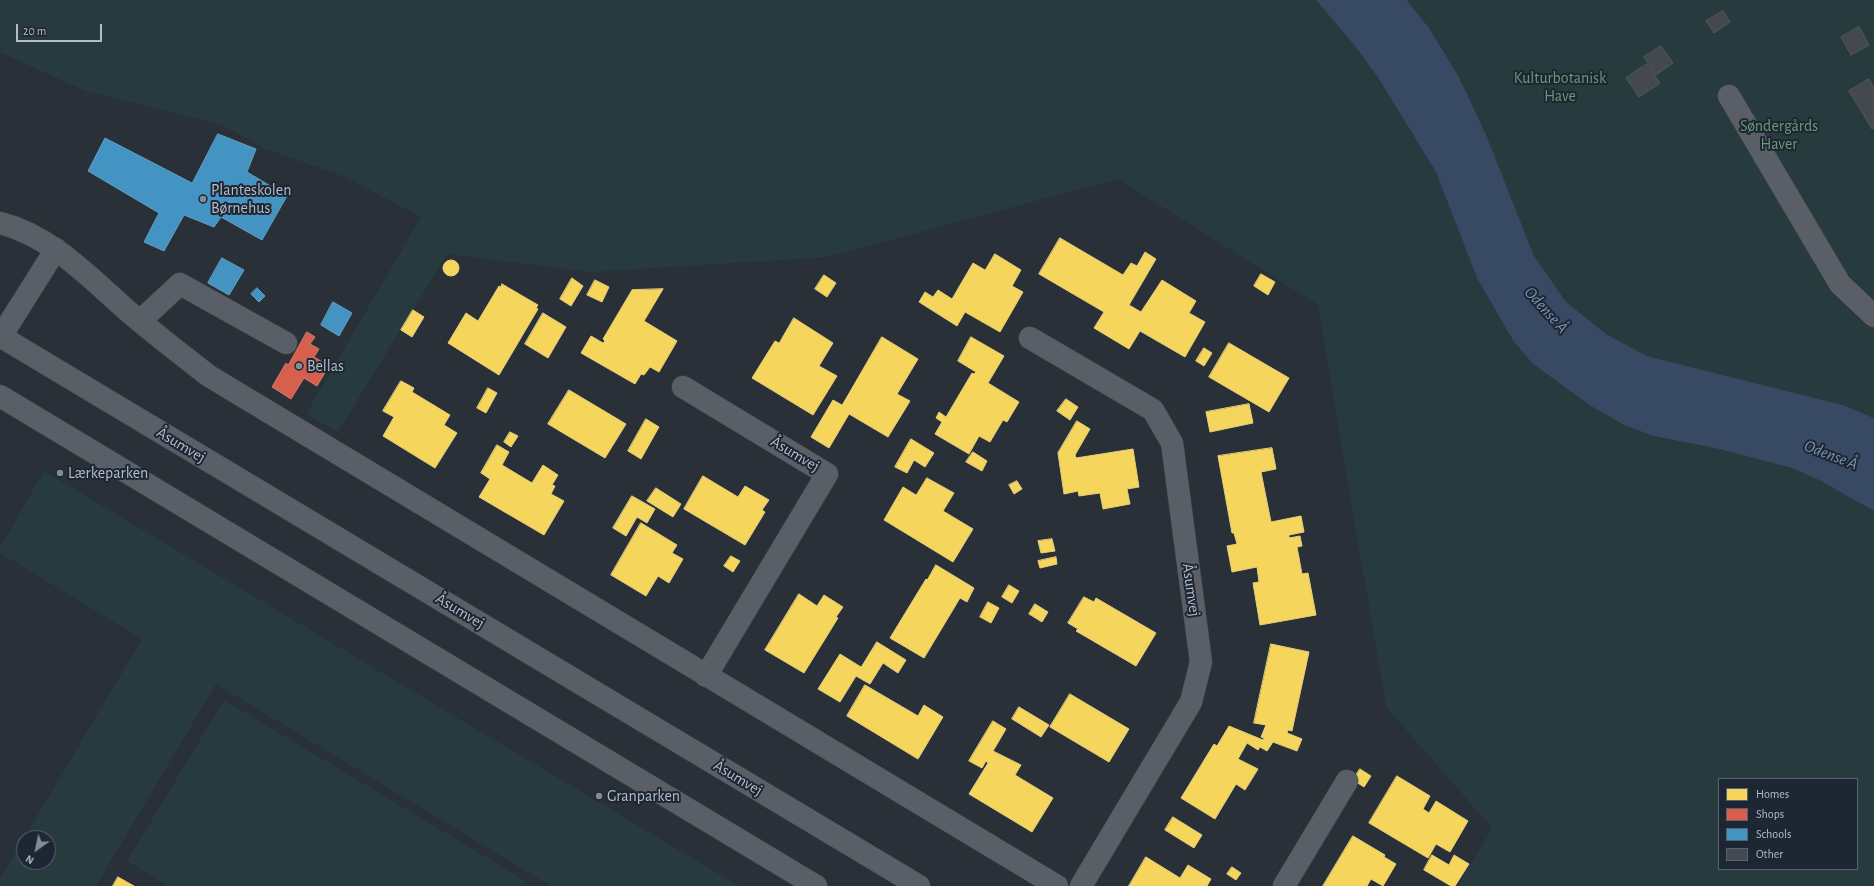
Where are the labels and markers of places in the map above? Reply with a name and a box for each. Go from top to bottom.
place label: Planteskolen Børnehus [211,180,291,218]
marker: Planteskolen Børnehus [198,194,208,204]
place label: Bellas [307,356,344,376]
marker: Bellas [294,361,304,371]
place label: Lærkeparken [68,463,148,483]
marker: Lærkeparken [55,468,65,478]
place label: Granparken [607,786,680,806]
marker: Granparken [594,791,604,801]

